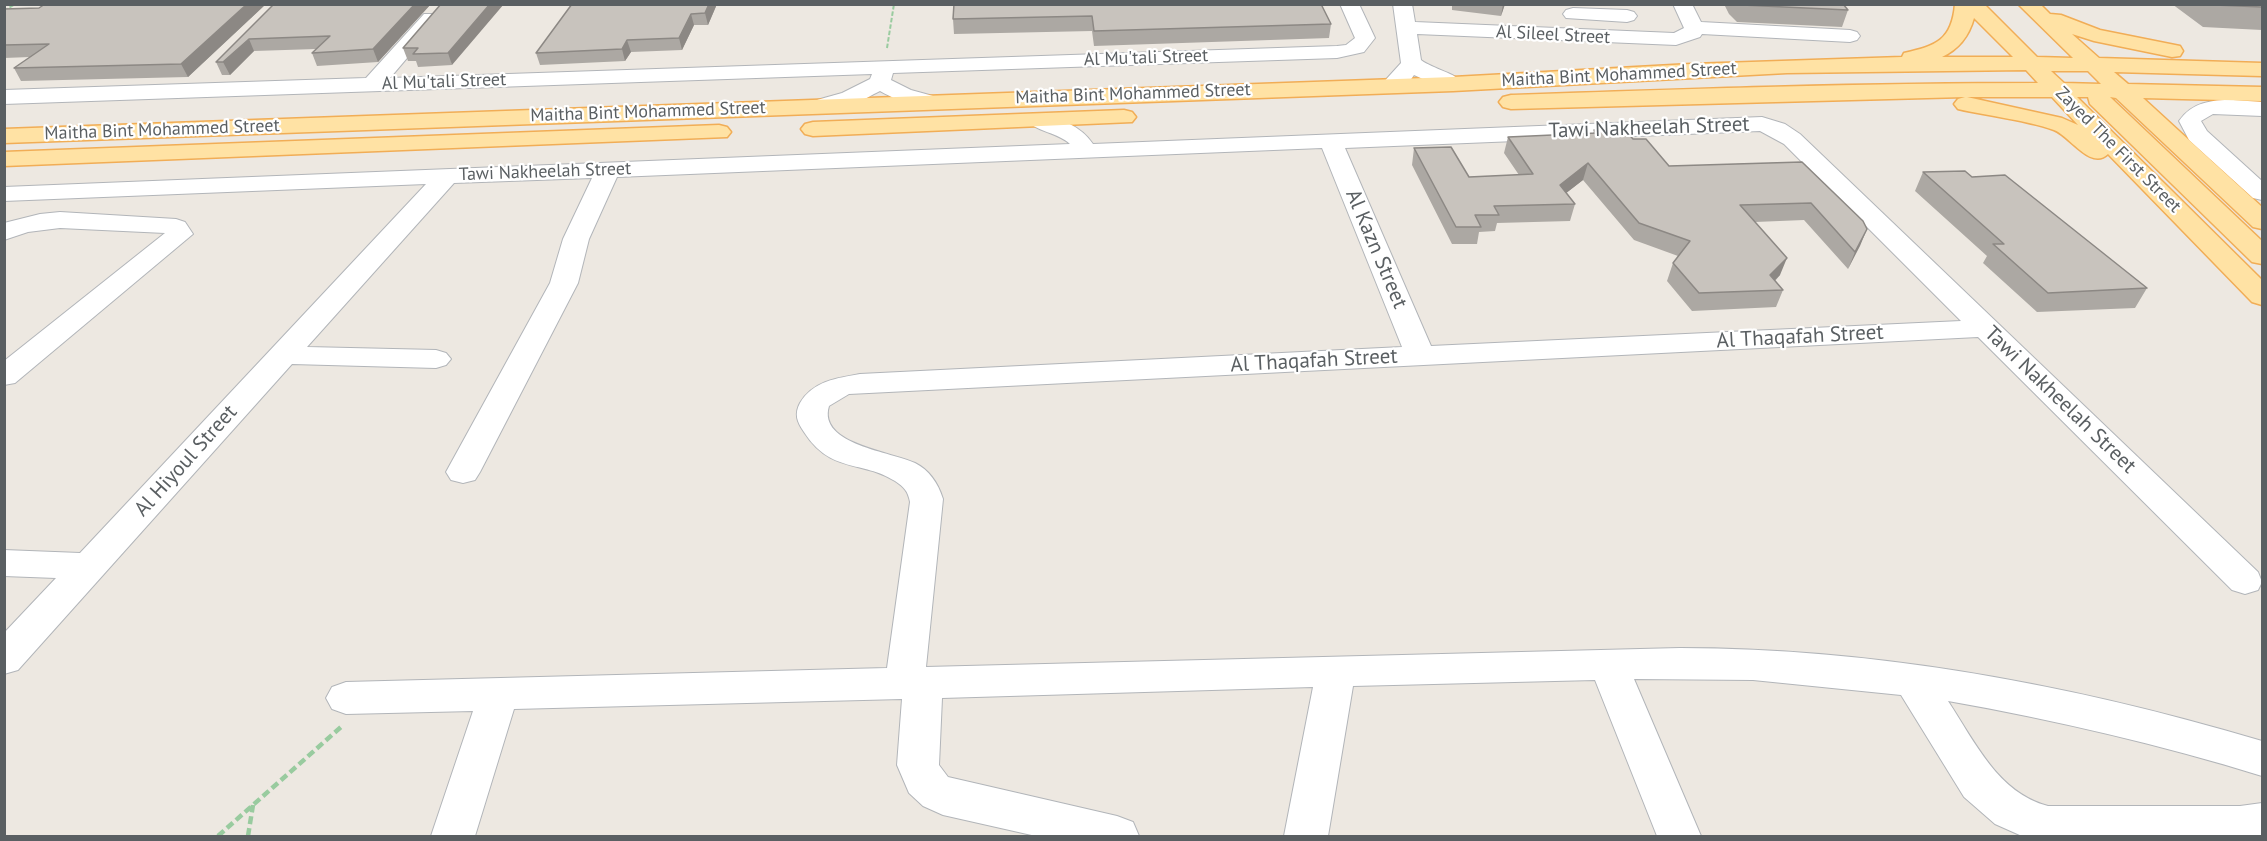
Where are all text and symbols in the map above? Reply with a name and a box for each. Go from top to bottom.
street label: Al Sileel Street [1495,21,1611,49]
street label: Al Mu'tali Street [1083,45,1209,71]
street label: Maitha Bint Mohammed Street [1501,58,1737,92]
street label: Al Mu'tali Street [381,69,507,95]
street label: Maitha Bint Mohammed Street [1015,79,1251,109]
street label: Zayed The First Street [2051,83,2185,217]
street label: Maitha Bint Mohammed Street [530,97,766,127]
street label: Tawi Nakheelah Street [1548,112,1750,144]
street label: Maitha Bint Mohammed Street [44,115,280,145]
street label: Tawi Nakheelah Street [459,158,631,186]
street label: Al Kazn Street [1340,186,1412,312]
street label: Al Thaqafah Street [1716,320,1884,354]
street label: Tawi Nakheelah Street [1979,321,2141,479]
street label: Al Thaqafah Street [1230,344,1398,378]
street label: Al Hiyoul Street [129,400,243,522]

